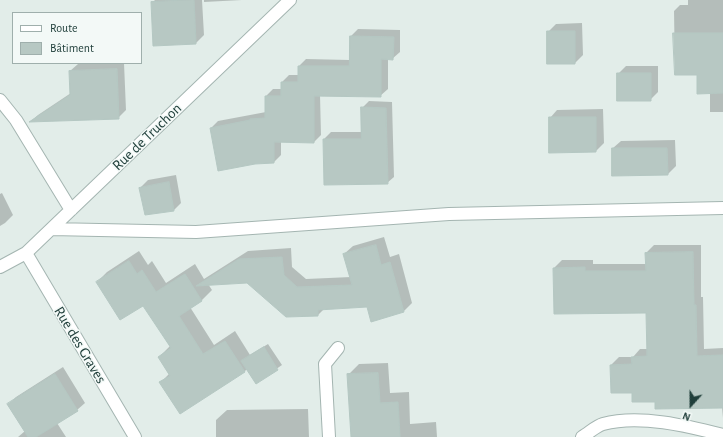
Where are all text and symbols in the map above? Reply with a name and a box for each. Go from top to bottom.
legend [12,12,142,64]
text: Route [50,22,77,34]
text: Bâtiment [50,42,94,54]
street label: Rue de Truchon [109,99,185,175]
street label: Rue des Graves [50,303,110,387]
north arrow [671,385,711,425]
text: N [681,410,692,423]

